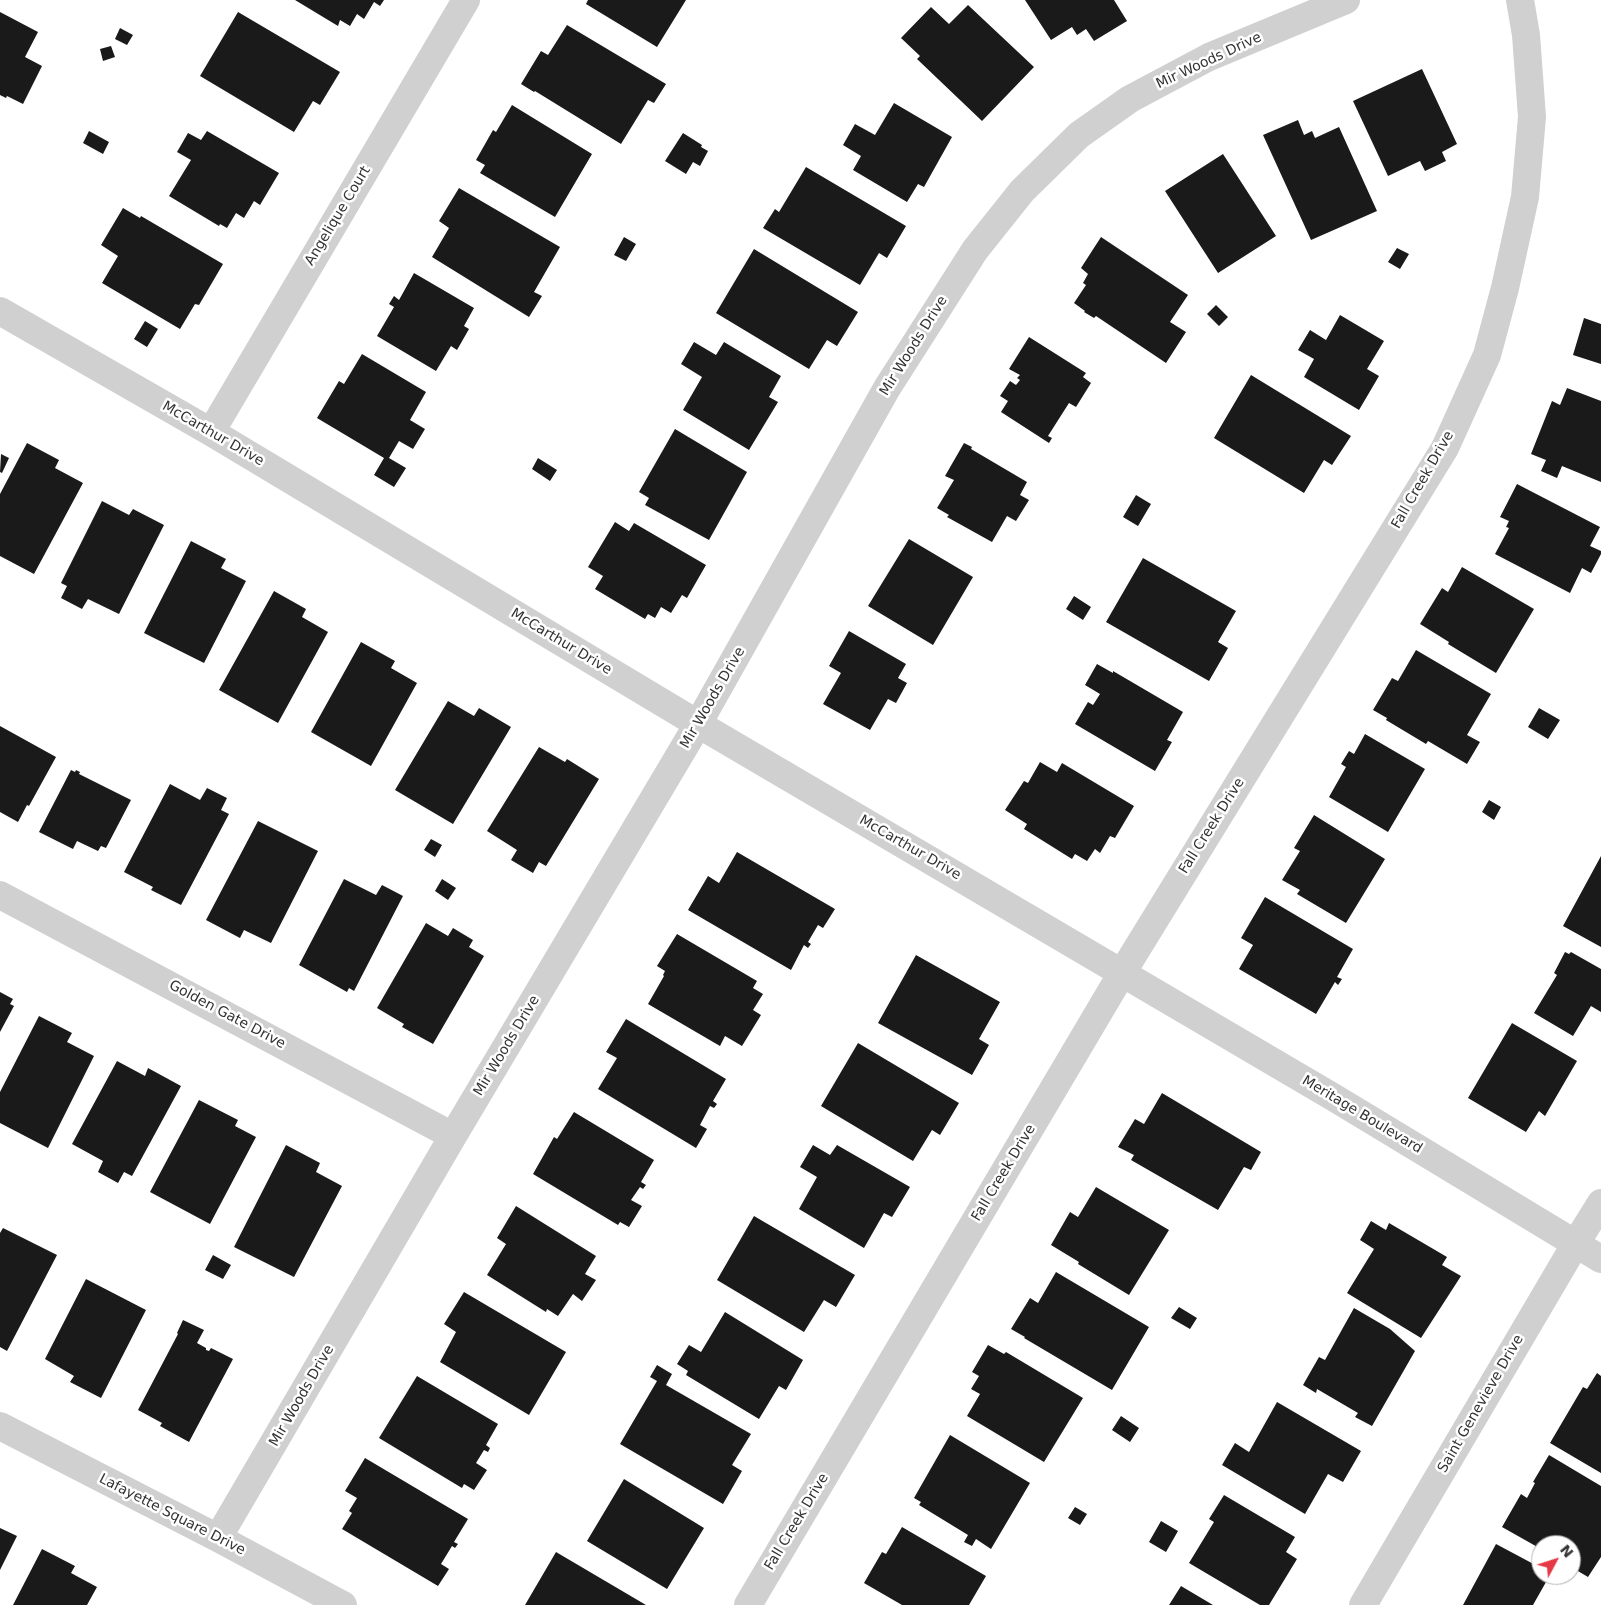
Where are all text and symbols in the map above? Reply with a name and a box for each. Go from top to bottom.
street label: Mir Woods Drive [1154,29,1264,93]
street label: Angelique Court [302,163,374,269]
street label: Mir Woods Drive [877,293,951,399]
street label: McCarthur Drive [159,398,267,470]
street label: Fall Creek Drive [1388,428,1458,532]
street label: McCarthur Drive [508,605,614,679]
street label: Mir Woods Drive [677,644,749,752]
street label: Fall Creek Drive [1176,775,1248,877]
street label: McCarthur Drive [856,812,964,884]
street label: Golden Gate Drive [166,977,288,1053]
street label: Mir Woods Drive [470,993,544,1099]
street label: Meritage Boulevard [1299,1072,1425,1158]
street label: Fall Creek Drive [968,1122,1040,1224]
street label: Saint Genevieve Drive [1435,1332,1527,1476]
street label: Mir Woods Drive [266,1342,338,1450]
street label: Lafayette Square Drive [96,1471,248,1559]
street label: Fall Creek Drive [761,1471,833,1573]
north arrow [1531,1535,1581,1585]
text: N [1557,1541,1577,1561]

